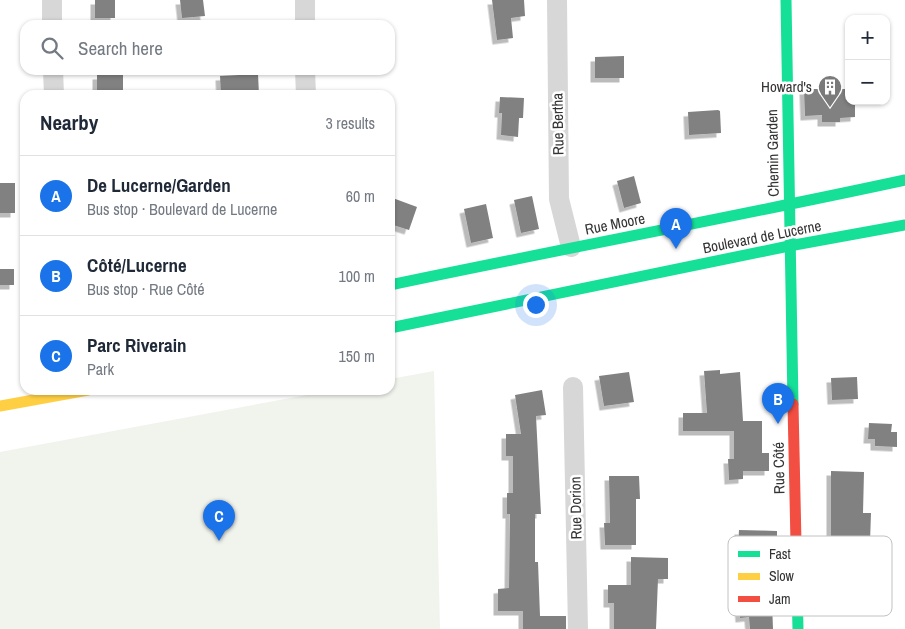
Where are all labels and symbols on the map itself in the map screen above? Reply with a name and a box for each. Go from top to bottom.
building icon: Howard's [817,74,843,108]
place label: Howard's [761,76,812,97]
street label: Rue Bertha [546,93,569,155]
street label: Chemin Garden [761,109,784,197]
street label: Rue Moore [583,207,647,240]
pin: A [660,208,692,249]
street label: Boulevard de Lucerne [701,215,823,258]
your location [523,292,549,318]
pin: B [762,383,794,424]
street label: Rue Côté [768,442,789,494]
street label: Rue Dorion [564,476,587,540]
pin: C [203,500,235,541]
legend [728,536,892,616]
text: Fast [769,545,791,563]
text: Slow [769,567,795,585]
text: Jam [769,590,791,608]

